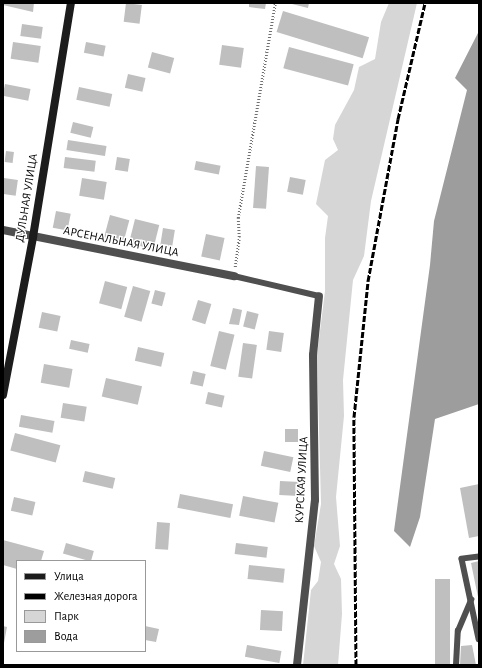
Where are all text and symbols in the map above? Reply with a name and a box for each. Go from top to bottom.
street label: ДУЛЬНАЯ УЛИЦА [13,153,41,243]
street label: АРСЕНАЛЬНАЯ УЛИЦА [62,224,180,260]
street label: КУРСКАЯ УЛИЦА [293,436,311,524]
legend [16,560,146,652]
text: Улица [54,570,84,582]
text: Железная дорога [54,590,138,602]
text: Парк [54,610,79,622]
text: Вода [54,630,78,642]

